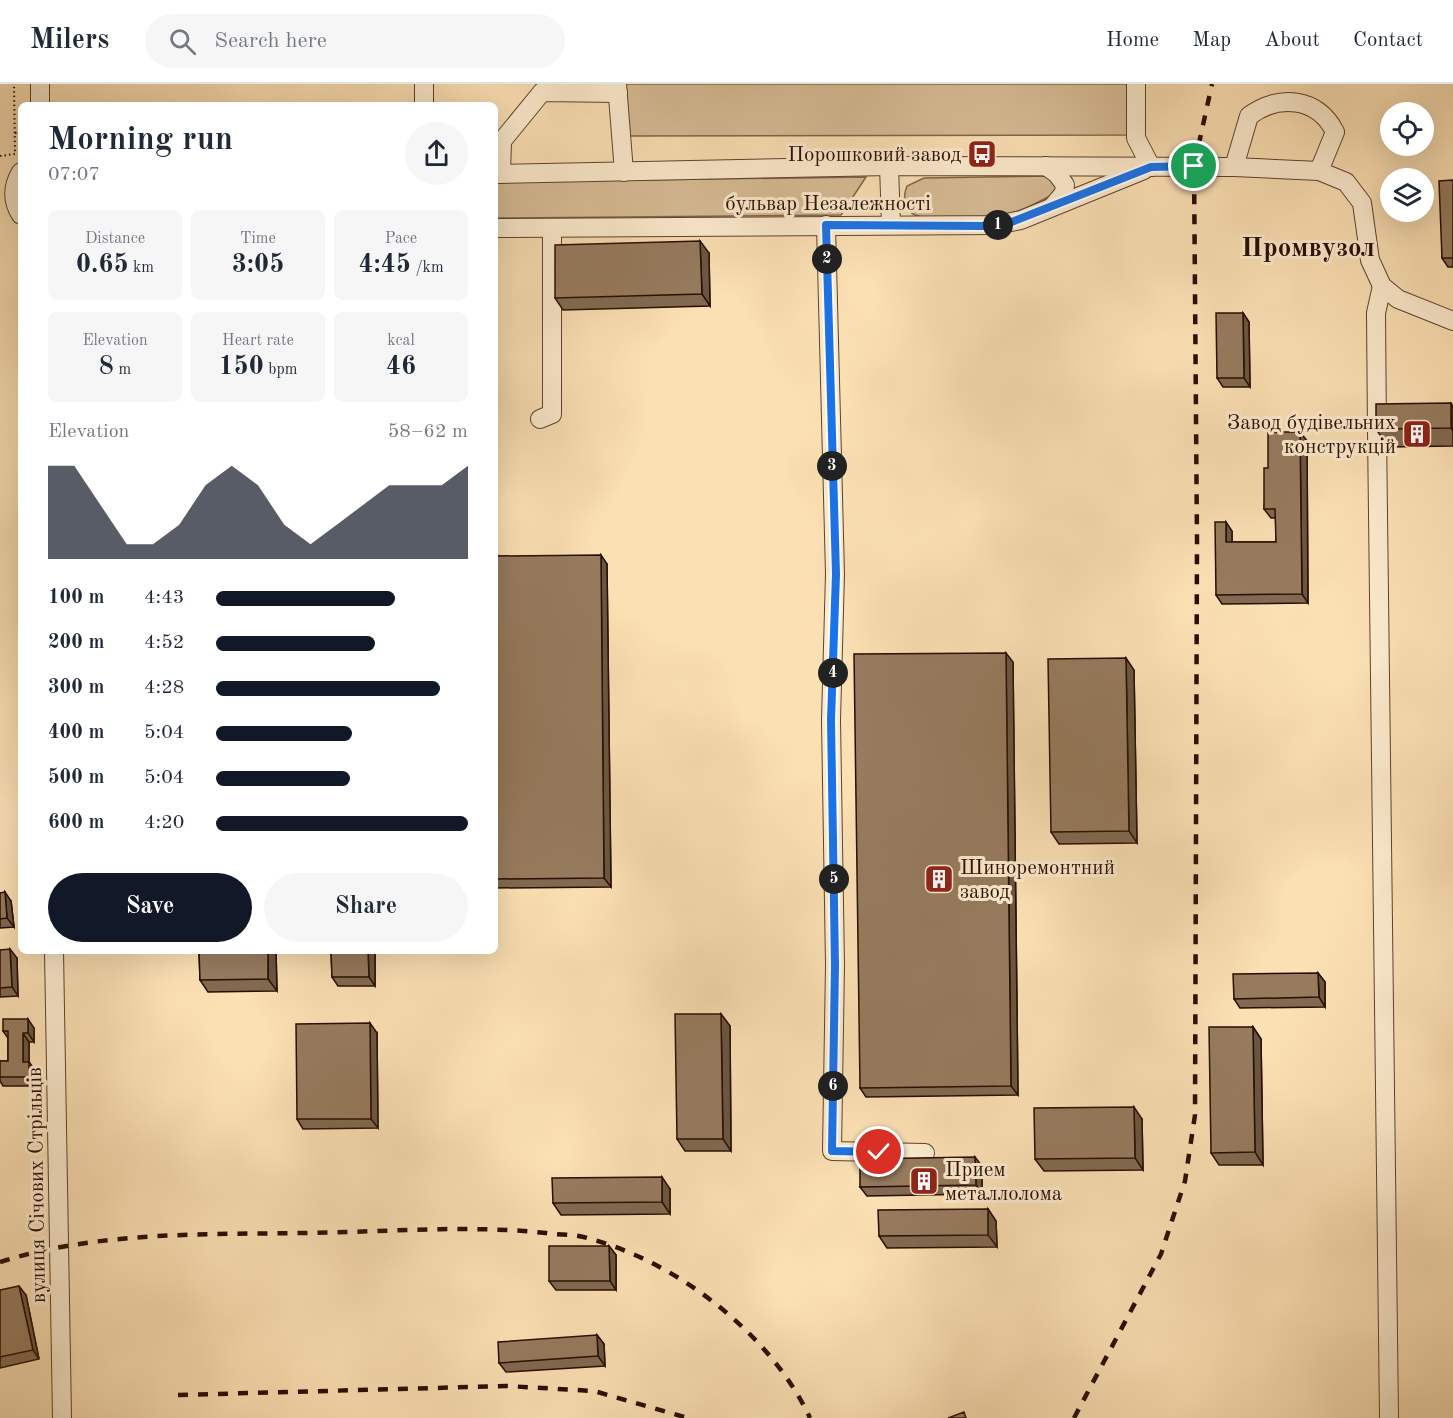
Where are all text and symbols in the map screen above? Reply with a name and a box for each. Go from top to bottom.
search box [145,14,565,68]
icon: search [166,25,199,58]
text: Milers [30,27,109,55]
text: Search here [214,30,327,52]
text: Home [1106,30,1159,51]
text: Map [1192,30,1231,51]
text: About [1264,30,1320,51]
text: Contact [1353,30,1423,51]
map controls [1380,102,1434,222]
button: locate [1380,102,1434,156]
button: share [405,122,468,185]
text: Morning run [48,124,233,157]
bus stop icon: Порошковий завод [966,138,998,170]
pin [1168,140,1219,191]
place label: Порошковий завод [788,145,962,166]
icon: arrive [1177,149,1210,182]
text: 07:07 [48,165,100,185]
button: layers [1380,168,1434,222]
street label: бульвар Незалежності [725,194,931,215]
pin: 1 [983,210,1013,240]
text: 1 [993,217,1003,233]
text: Distance [85,231,145,247]
text: Time [240,231,276,247]
text: Pace [385,231,417,247]
district label: Промвузол [1241,235,1375,262]
pin: 2 [812,244,842,274]
text: 2 [822,251,832,267]
text: 0.65 [76,252,129,278]
text: 3:05 [232,252,284,278]
text: 4:45 [358,252,411,278]
text: km [129,260,154,276]
text: /km [411,260,444,276]
text: Elevation [82,333,148,349]
text: Heart rate [222,333,294,349]
text: kcal [387,333,415,349]
text: 8 [99,354,114,380]
text: 150 [219,354,264,380]
text: 46 [386,354,416,380]
text: m [114,362,131,378]
text: bpm [264,362,297,378]
place label: Завод будівельних конструкцій [1227,413,1396,458]
building icon: Завод будівельних конструкцій [1401,418,1433,450]
text: Elevation [48,422,129,442]
text: 58–62 m [388,422,468,442]
pin: 3 [817,451,847,481]
text: 3 [827,458,837,474]
text: 100 m [48,588,104,608]
text: 4:43 [144,588,184,608]
text: 200 m [48,633,104,653]
text: 4:52 [144,633,184,653]
pin: 4 [818,658,848,688]
text: 4 [828,665,838,681]
text: 300 m [48,678,104,698]
text: 4:28 [144,678,184,698]
text: 400 m [48,723,104,743]
text: 5:04 [144,723,184,743]
text: 500 m [48,768,104,788]
text: 5:04 [144,768,184,788]
text: 600 m [48,813,104,833]
text: 4:20 [144,813,184,833]
place label: Шиноремонтний завод [960,858,1115,903]
building icon: Шиноремонтний завод [923,863,955,895]
pin: 5 [819,864,849,894]
text: 5 [829,871,839,887]
button: Save [48,873,252,942]
button: Share [264,873,468,942]
street label: вулиця Січових Стрільців [25,1067,50,1303]
pin: 6 [818,1071,848,1101]
text: 6 [828,1078,838,1094]
pin [853,1126,904,1177]
icon: check [862,1135,895,1168]
place label: Прием металлолома [945,1160,1062,1205]
building icon: Прием металлолома [908,1165,940,1197]

